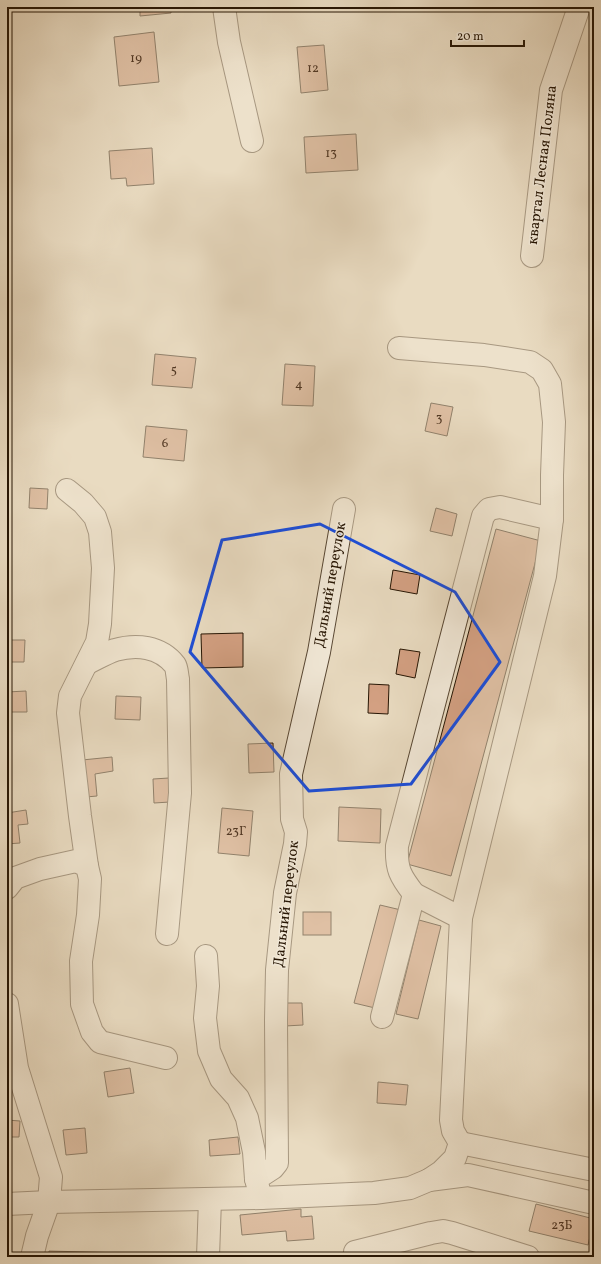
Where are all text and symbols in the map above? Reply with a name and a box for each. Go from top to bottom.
scale bar [451,22,524,48]
text: 20 m [457,29,484,45]
house number: 19 [130,50,142,68]
house number: 12 [307,60,319,78]
street label: квартал Лесная Поляна [523,84,563,246]
house number: 13 [325,145,337,163]
house number: 5 [171,362,177,380]
house number: 4 [295,376,303,394]
house number: 3 [436,410,443,428]
house number: 6 [162,435,169,453]
street label: Дальний переулок [310,520,352,650]
house number: 23Г [226,823,246,841]
street label: Дальний переулок [269,839,305,969]
house number: 23Б [551,1217,573,1235]

